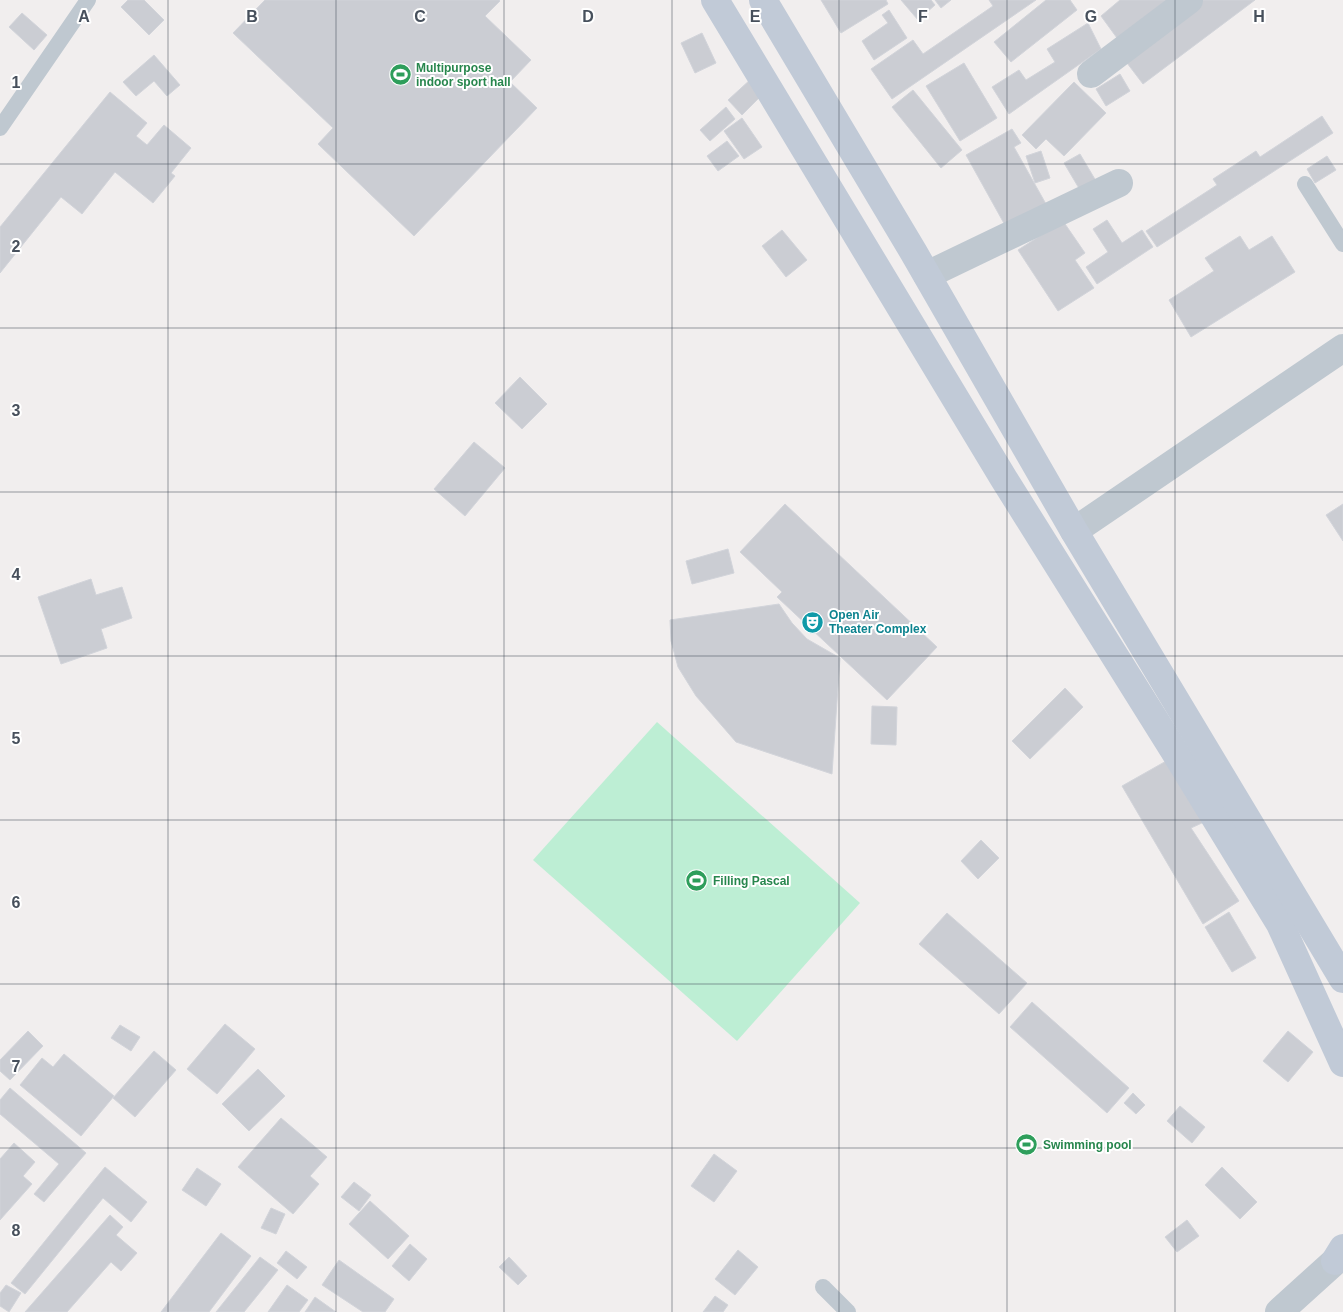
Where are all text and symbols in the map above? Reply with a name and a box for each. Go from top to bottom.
text: A [78,8,90,25]
text: B [246,8,258,25]
text: C [414,8,426,25]
text: D [582,8,594,25]
text: E [750,8,761,25]
text: F [918,8,928,25]
text: G [1085,8,1097,25]
text: H [1253,8,1265,25]
place label: Multipurpose indoor sport hall [416,61,511,89]
sports icon: Multipurpose indoor sport hall [388,63,412,87]
text: 1 [12,74,21,91]
text: 2 [12,238,21,255]
text: 3 [12,402,21,419]
text: 4 [12,566,21,583]
place label: Open Air Theater Complex [829,608,927,636]
theatre icon: Open Air Theater Complex [801,610,825,634]
text: 5 [12,730,21,747]
sports icon: Filling Pascal [685,869,709,893]
place label: Filling Pascal [713,874,790,888]
text: 6 [12,894,21,911]
text: 7 [12,1058,21,1075]
sports icon: Swimming pool [1015,1133,1039,1157]
place label: Swimming pool [1043,1138,1132,1152]
text: 8 [12,1222,21,1239]

